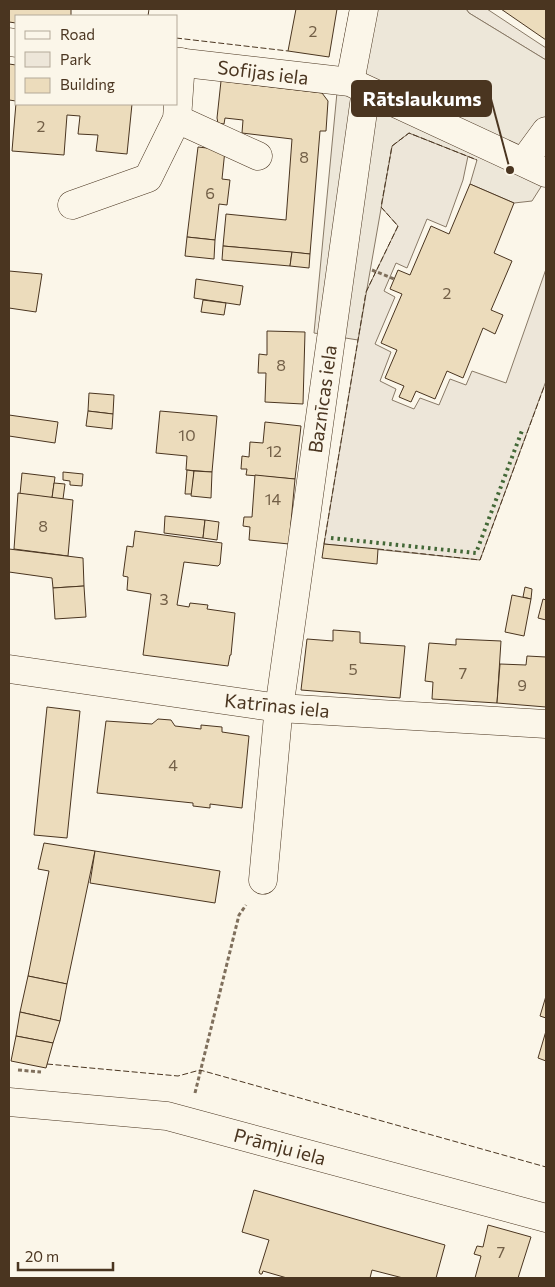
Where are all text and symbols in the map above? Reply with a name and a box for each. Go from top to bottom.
legend [15,15,178,105]
house number: 2 [309,21,318,40]
text: Road [60,25,95,43]
text: Park [60,50,91,68]
street label: Sofijas iela [216,55,310,89]
text: Building [60,75,115,93]
callout: Rātslaukums [352,81,491,116]
text: Rātslaukums [363,86,481,110]
house number: 2 [37,116,46,135]
house number: 8 [299,147,309,166]
house number: 6 [205,183,215,202]
house number: 2 [443,283,452,302]
street label: Baznīcas iela [303,344,341,454]
house number: 8 [276,355,286,374]
house number: 10 [178,425,196,444]
house number: 12 [266,441,282,460]
house number: 14 [265,489,282,508]
house number: 8 [38,516,48,535]
house number: 3 [159,589,169,608]
house number: 5 [348,659,358,678]
house number: 7 [459,663,467,682]
house number: 9 [517,675,527,694]
street label: Katrīnas iela [223,688,331,722]
house number: 4 [168,755,178,774]
street label: Prāmju iela [231,1123,329,1169]
scale bar [18,1240,112,1272]
house number: 7 [497,1242,505,1261]
text: 20 m [25,1247,59,1265]

